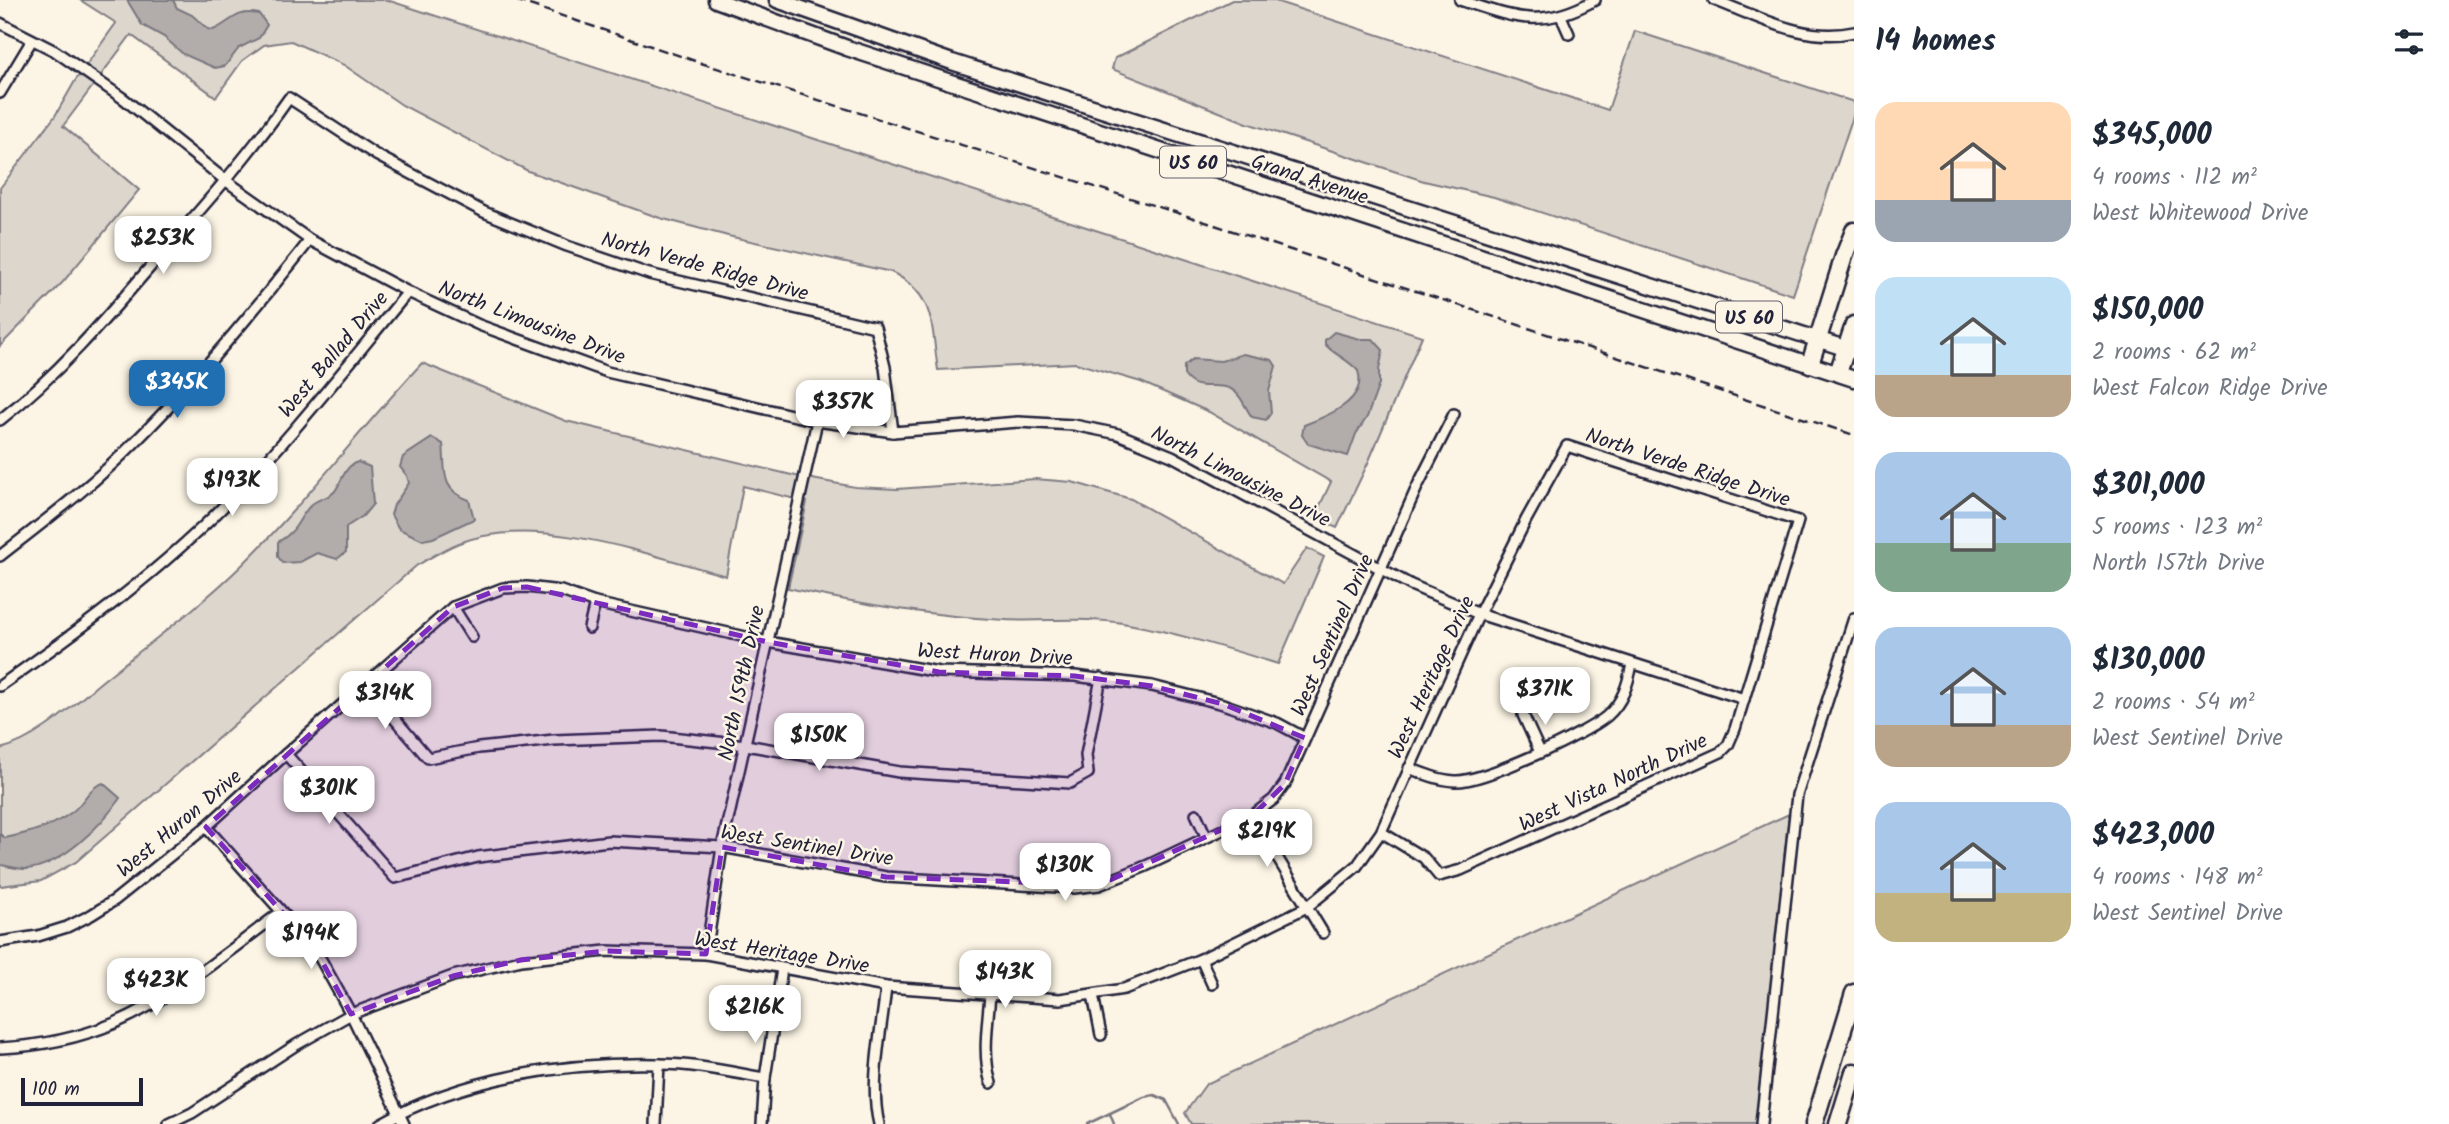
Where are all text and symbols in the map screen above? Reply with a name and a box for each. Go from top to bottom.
text: 14 homes [1875,18,1996,66]
icon: filters [2390,23,2428,61]
text: $345,000 [2092,112,2212,160]
icon: home [1931,130,2015,214]
road number: US 60 [1160,146,1226,178]
street label: Grand Avenue [1247,146,1373,215]
text: 4 rooms · 112 m² [2092,160,2257,196]
text: West Whitewood Drive [2092,196,2308,232]
pin: $253K [114,216,212,276]
text: $253K [130,221,196,257]
street label: North Verde Ridge Drive [597,224,813,311]
street label: North Limousine Drive [433,273,630,374]
street label: West Ballad Drive [271,284,398,426]
text: $150,000 [2092,287,2203,335]
road number: US 60 [1716,302,1782,332]
icon: home [1931,305,2015,389]
text: 2 rooms · 62 m² [2092,335,2256,371]
pin: $345K [128,360,226,420]
text: $345K [145,365,209,401]
text: West Falcon Ridge Drive [2092,371,2328,407]
pin: $357K [794,380,892,440]
text: $357K [812,385,874,421]
street label: North Limousine Drive [1145,418,1337,537]
street label: North Verde Ridge Drive [1581,420,1795,517]
pin: $193K [183,458,281,518]
text: $301,000 [2092,462,2205,510]
text: $193K [203,463,261,499]
icon: home [1931,480,2015,564]
text: 5 rooms · 123 m² [2092,510,2262,546]
text: North 157th Drive [2092,546,2265,582]
street label: West Sentinel Drive [1283,549,1384,722]
street label: West Heritage Drive [1380,590,1485,765]
street label: North 159th Drive [710,602,775,764]
street label: West Huron Drive [916,635,1074,676]
text: $130,000 [2092,637,2205,685]
icon: home [1931,655,2015,739]
pin: $371K [1496,668,1594,727]
pin: $314K [336,672,434,731]
text: $371K [1516,672,1574,708]
text: $314K [355,676,415,712]
text: 2 rooms · 54 m² [2092,685,2255,721]
pin: $150K [770,714,868,773]
text: $150K [790,718,848,754]
text: West Sentinel Drive [2092,721,2283,757]
street label: West Vista North Drive [1514,725,1714,842]
street label: West Huron Drive [110,761,251,887]
pin: $301K [280,766,378,826]
text: $301K [300,771,358,807]
pin: $219K [1218,810,1316,869]
text: $423,000 [2092,812,2214,860]
text: $219K [1237,814,1297,850]
street label: West Sentinel Drive [718,817,896,876]
icon: home [1931,830,2015,914]
pin: $130K [1016,844,1114,903]
text: $130K [1036,848,1094,884]
text: 4 rooms · 148 m² [2092,860,2263,896]
text: West Sentinel Drive [2092,896,2283,932]
pin: $194K [262,912,360,971]
text: $194K [282,916,340,952]
street label: West Heritage Drive [692,923,872,984]
pin: $143K [956,950,1054,1010]
text: $143K [975,955,1035,991]
pin: $423K [107,958,205,1018]
text: $423K [123,963,189,999]
pin: $216K [706,986,804,1045]
text: $216K [725,990,785,1026]
scale bar [21,1075,144,1107]
text: 100 m [32,1075,80,1105]

